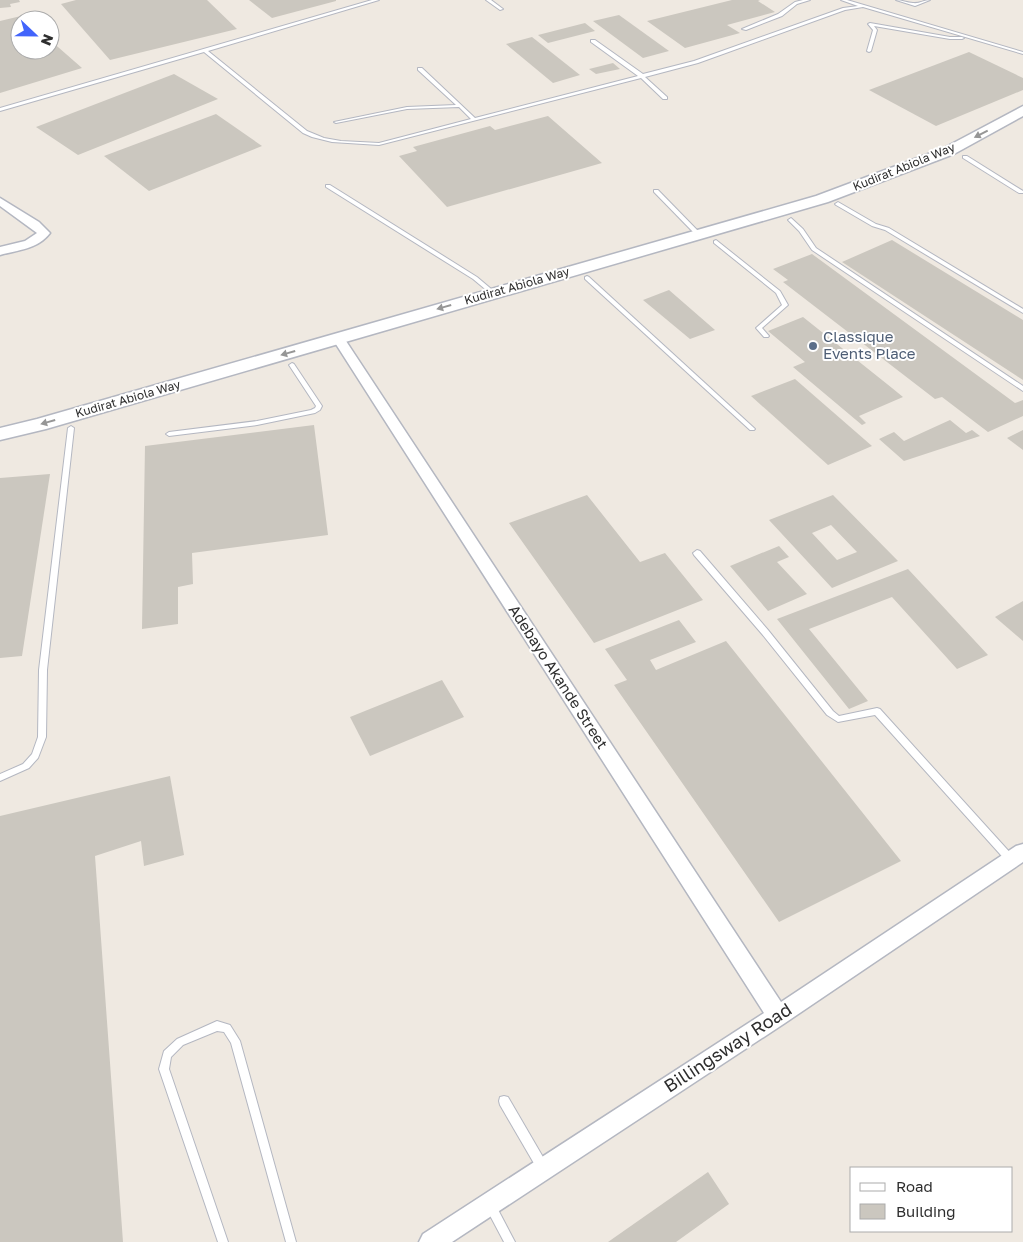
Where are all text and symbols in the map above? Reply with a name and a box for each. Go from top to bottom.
north arrow [10,10,60,60]
text: N [38,32,57,48]
one-way arrow [974,130,988,138]
street label: Kudirat Abiola Way [851,139,957,194]
street label: Kudirat Abiola Way [463,263,571,308]
one-way arrow [436,304,451,312]
place label: Classique Events Place [823,327,916,362]
marker: Classique Events Place [807,340,819,352]
one-way arrow [280,349,295,357]
street label: Kudirat Abiola Way [74,376,182,421]
one-way arrow [40,419,55,427]
street label: Adebayo Akande Street [505,601,612,752]
street label: Billingsway Road [660,998,795,1097]
legend [850,1167,1013,1232]
text: Road [896,1177,933,1195]
text: Building [896,1202,956,1220]

